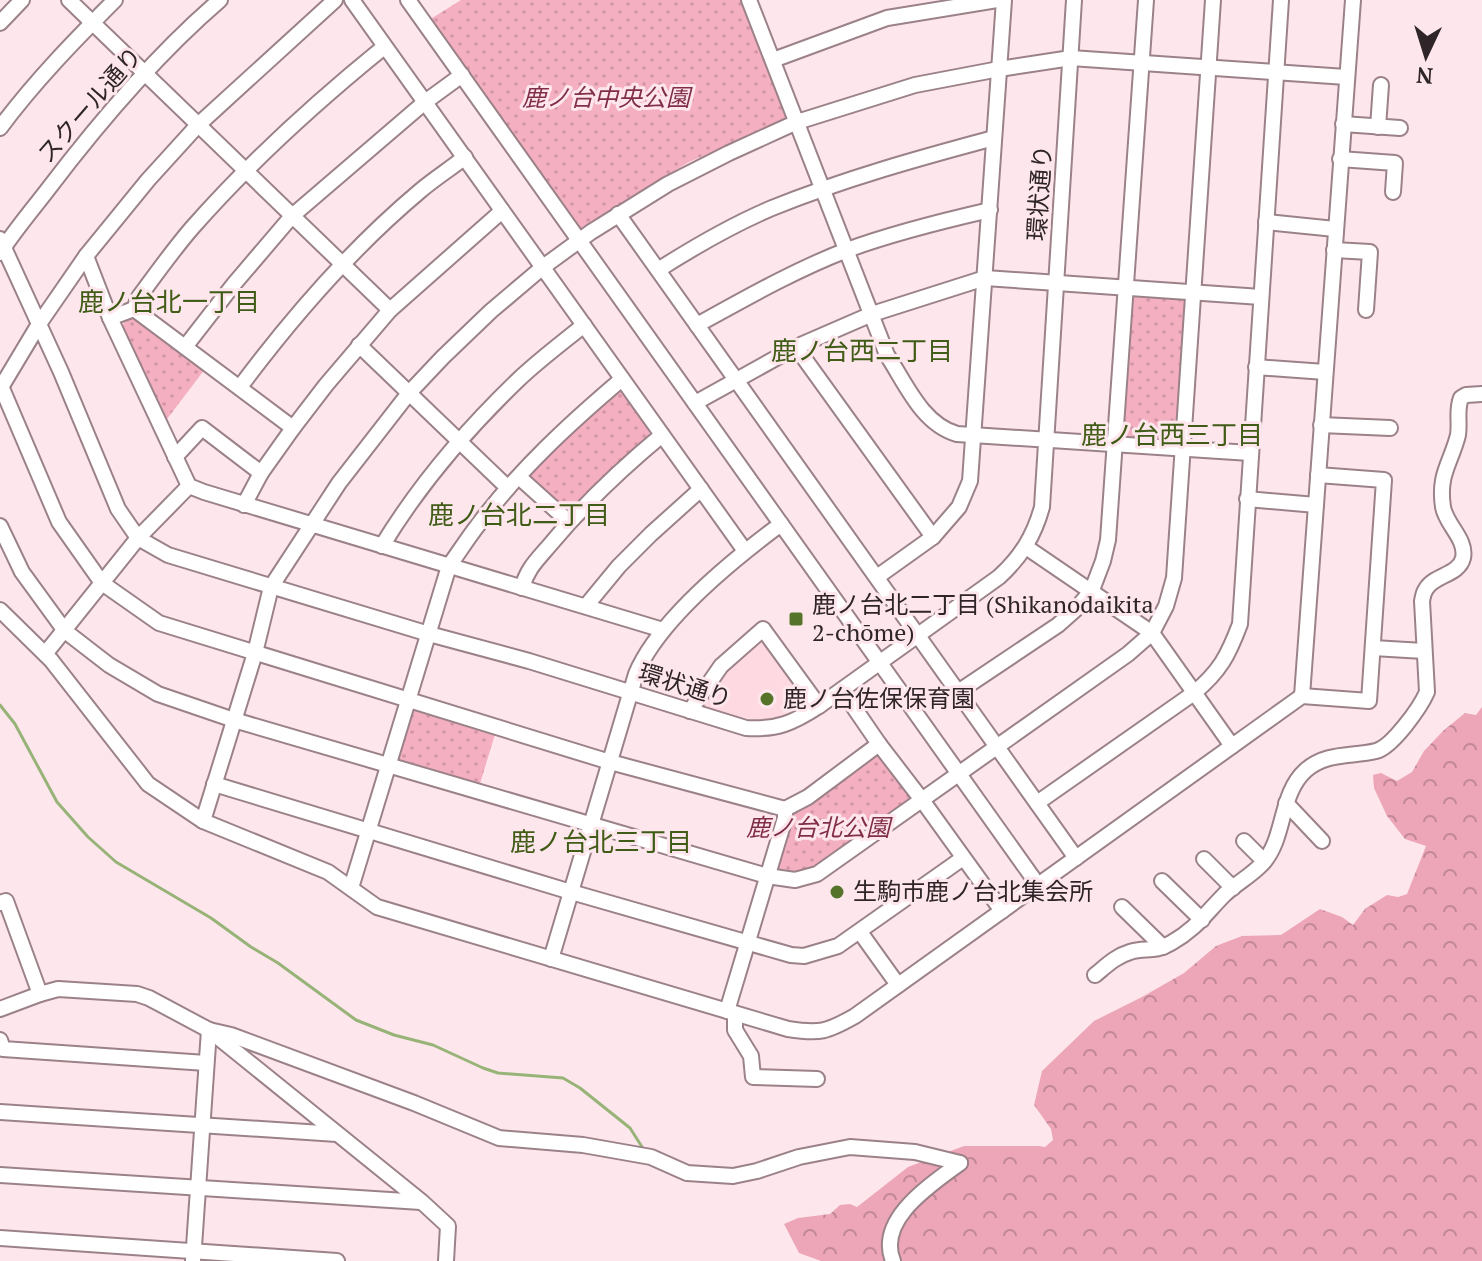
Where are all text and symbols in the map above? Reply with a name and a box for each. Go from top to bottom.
north arrow [1386,16,1466,96]
street label: スクール通り [30,40,149,169]
text: N [1415,61,1434,91]
park label: 鹿ノ台中央公園 [522,81,693,113]
street label: 環状通り [1020,144,1058,242]
district label: 鹿ノ台北一丁目 [78,284,260,318]
district label: 鹿ノ台西二丁目 [771,333,953,367]
district label: 鹿ノ台西三丁目 [1081,417,1263,451]
district label: 鹿ノ台北二丁目 [428,497,610,531]
place label: 鹿ノ台北二丁目 (Shikanodaikita 2-chōme) [812,588,1154,648]
marker: 鹿ノ台北二丁目 (Shikanodaikita 2-chōme) [787,610,805,628]
street label: 環状通り [635,656,736,714]
place label: 鹿ノ台佐保保育園 [783,682,975,714]
marker: 鹿ノ台佐保保育園 [758,690,776,708]
park label: 鹿ノ台北公園 [746,811,893,843]
district label: 鹿ノ台北三丁目 [510,824,692,858]
place label: 生駒市鹿ノ台北集会所 [853,875,1093,907]
marker: 生駒市鹿ノ台北集会所 [828,883,846,901]

